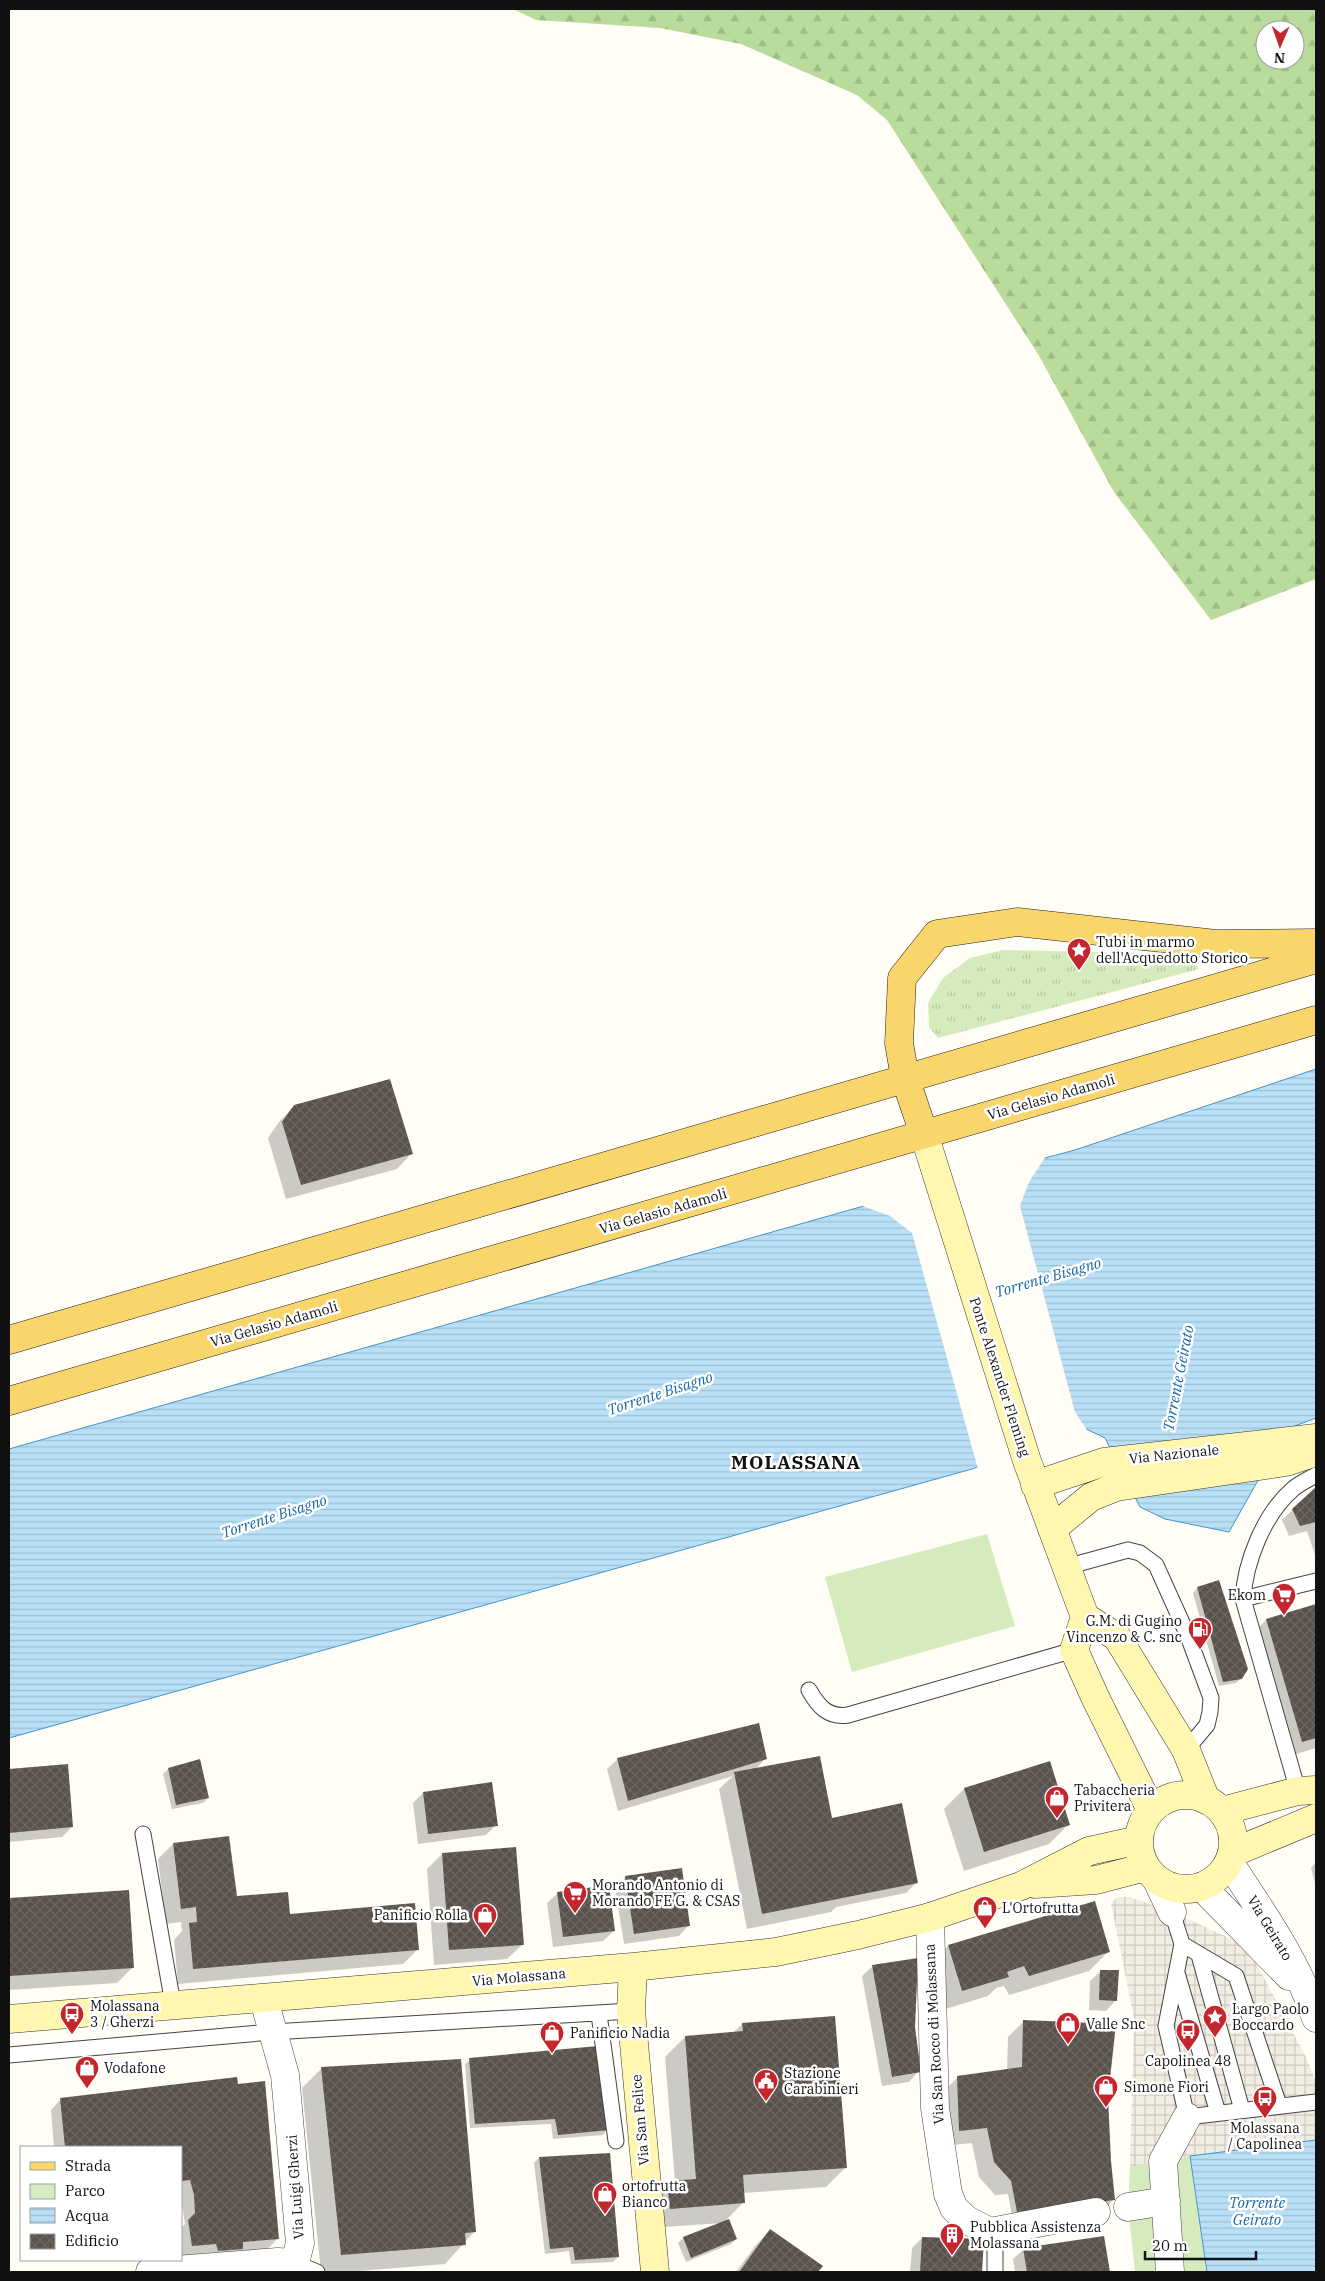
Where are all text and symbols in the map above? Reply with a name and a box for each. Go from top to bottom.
north arrow [1255,20,1305,70]
text: N [1274,49,1285,67]
place label: Tubi in marmo dell'Acquedotto Storico [1096,933,1248,967]
place icon: Tubi in marmo dell'Acquedotto Storico [1066,937,1092,971]
street label: Via Gelasio Adamoli [985,1070,1117,1124]
street label: Via Gelasio Adamoli [597,1184,729,1238]
water label: Torrente Bisagno [993,1253,1103,1301]
street label: Ponte Alexander Fleming [966,1295,1034,1459]
street label: Via Gelasio Adamoli [208,1297,340,1351]
water label: Torrente Geirato [1158,1323,1198,1433]
water label: Torrente Bisagno [605,1367,715,1419]
street label: Via Nazionale [1128,1440,1220,1468]
district label: MOLASSANA [731,1450,861,1474]
water label: Torrente Bisagno [219,1490,329,1542]
supermarket icon: Ekom [1271,1582,1297,1616]
place label: Ekom [1228,1586,1266,1604]
place label: G.M. di Gugino Vincenzo & C. snc [1066,1612,1182,1646]
fuel station icon: G.M. di Gugino Vincenzo & C. snc [1187,1616,1213,1650]
place label: Tabaccheria Privitera [1074,1781,1155,1815]
shop icon: Tabaccheria Privitera [1044,1785,1070,1819]
place label: Morando Antonio di Morando FE G. & CSAS [592,1876,740,1910]
supermarket icon: Morando Antonio di Morando FE G. & CSAS [562,1880,588,1914]
street label: Via Geirato [1244,1892,1297,1964]
shop icon: L'Ortofrutta [972,1895,998,1929]
place label: L'Ortofrutta [1002,1899,1079,1917]
shop icon: Panificio Rolla [472,1902,498,1936]
place label: Panificio Rolla [374,1906,468,1924]
street label: Via San Rocco di Molassana [920,1943,948,2125]
street label: Via Molassana [471,1964,567,1990]
place label: Molassana 3 / Gherzi [90,1997,160,2031]
place label: Largo Paolo Boccardo [1232,2000,1309,2034]
bus stop icon: Molassana 3 / Gherzi [59,2001,85,2035]
place icon: Largo Paolo Boccardo [1202,2004,1228,2038]
shop icon: Valle Snc [1055,2011,1081,2045]
place label: Valle Snc [1086,2015,1146,2033]
bus stop icon: Capolinea 48 [1175,2018,1201,2052]
shop icon: Panificio Nadia [539,2020,565,2054]
place label: Panificio Nadia [570,2024,671,2042]
place label: Capolinea 48 [1145,2052,1231,2070]
shop icon: Vodafone [74,2055,100,2089]
place label: Vodafone [104,2059,166,2077]
place label: Stazione Carabinieri [784,2064,859,2098]
public building icon: Stazione Carabinieri [753,2068,779,2102]
street label: Via San Felice [627,2074,653,2166]
shop icon: Simone Fiori [1093,2074,1119,2108]
place label: Simone Fiori [1124,2078,1209,2096]
bus stop icon: Molassana / Capolinea [1252,2085,1278,2119]
place label: Molassana / Capolinea [1228,2119,1303,2153]
street label: Via Luigi Gherzi [282,2134,308,2240]
legend [20,2146,182,2261]
text: Strada [65,2156,111,2175]
place label: ortofrutta Bianco [622,2177,687,2211]
text: Parco [65,2181,105,2200]
shop icon: ortofrutta Bianco [592,2181,618,2215]
water label: Torrente Geirato [1229,2193,1285,2229]
text: Acqua [65,2206,109,2225]
place label: Pubblica Assistenza Molassana [970,2218,1102,2252]
building icon: Pubblica Assistenza Molassana [939,2222,965,2256]
scale bar [1145,2228,1256,2260]
text: Edificio [65,2231,119,2250]
text: 20 m [1152,2236,1188,2255]

